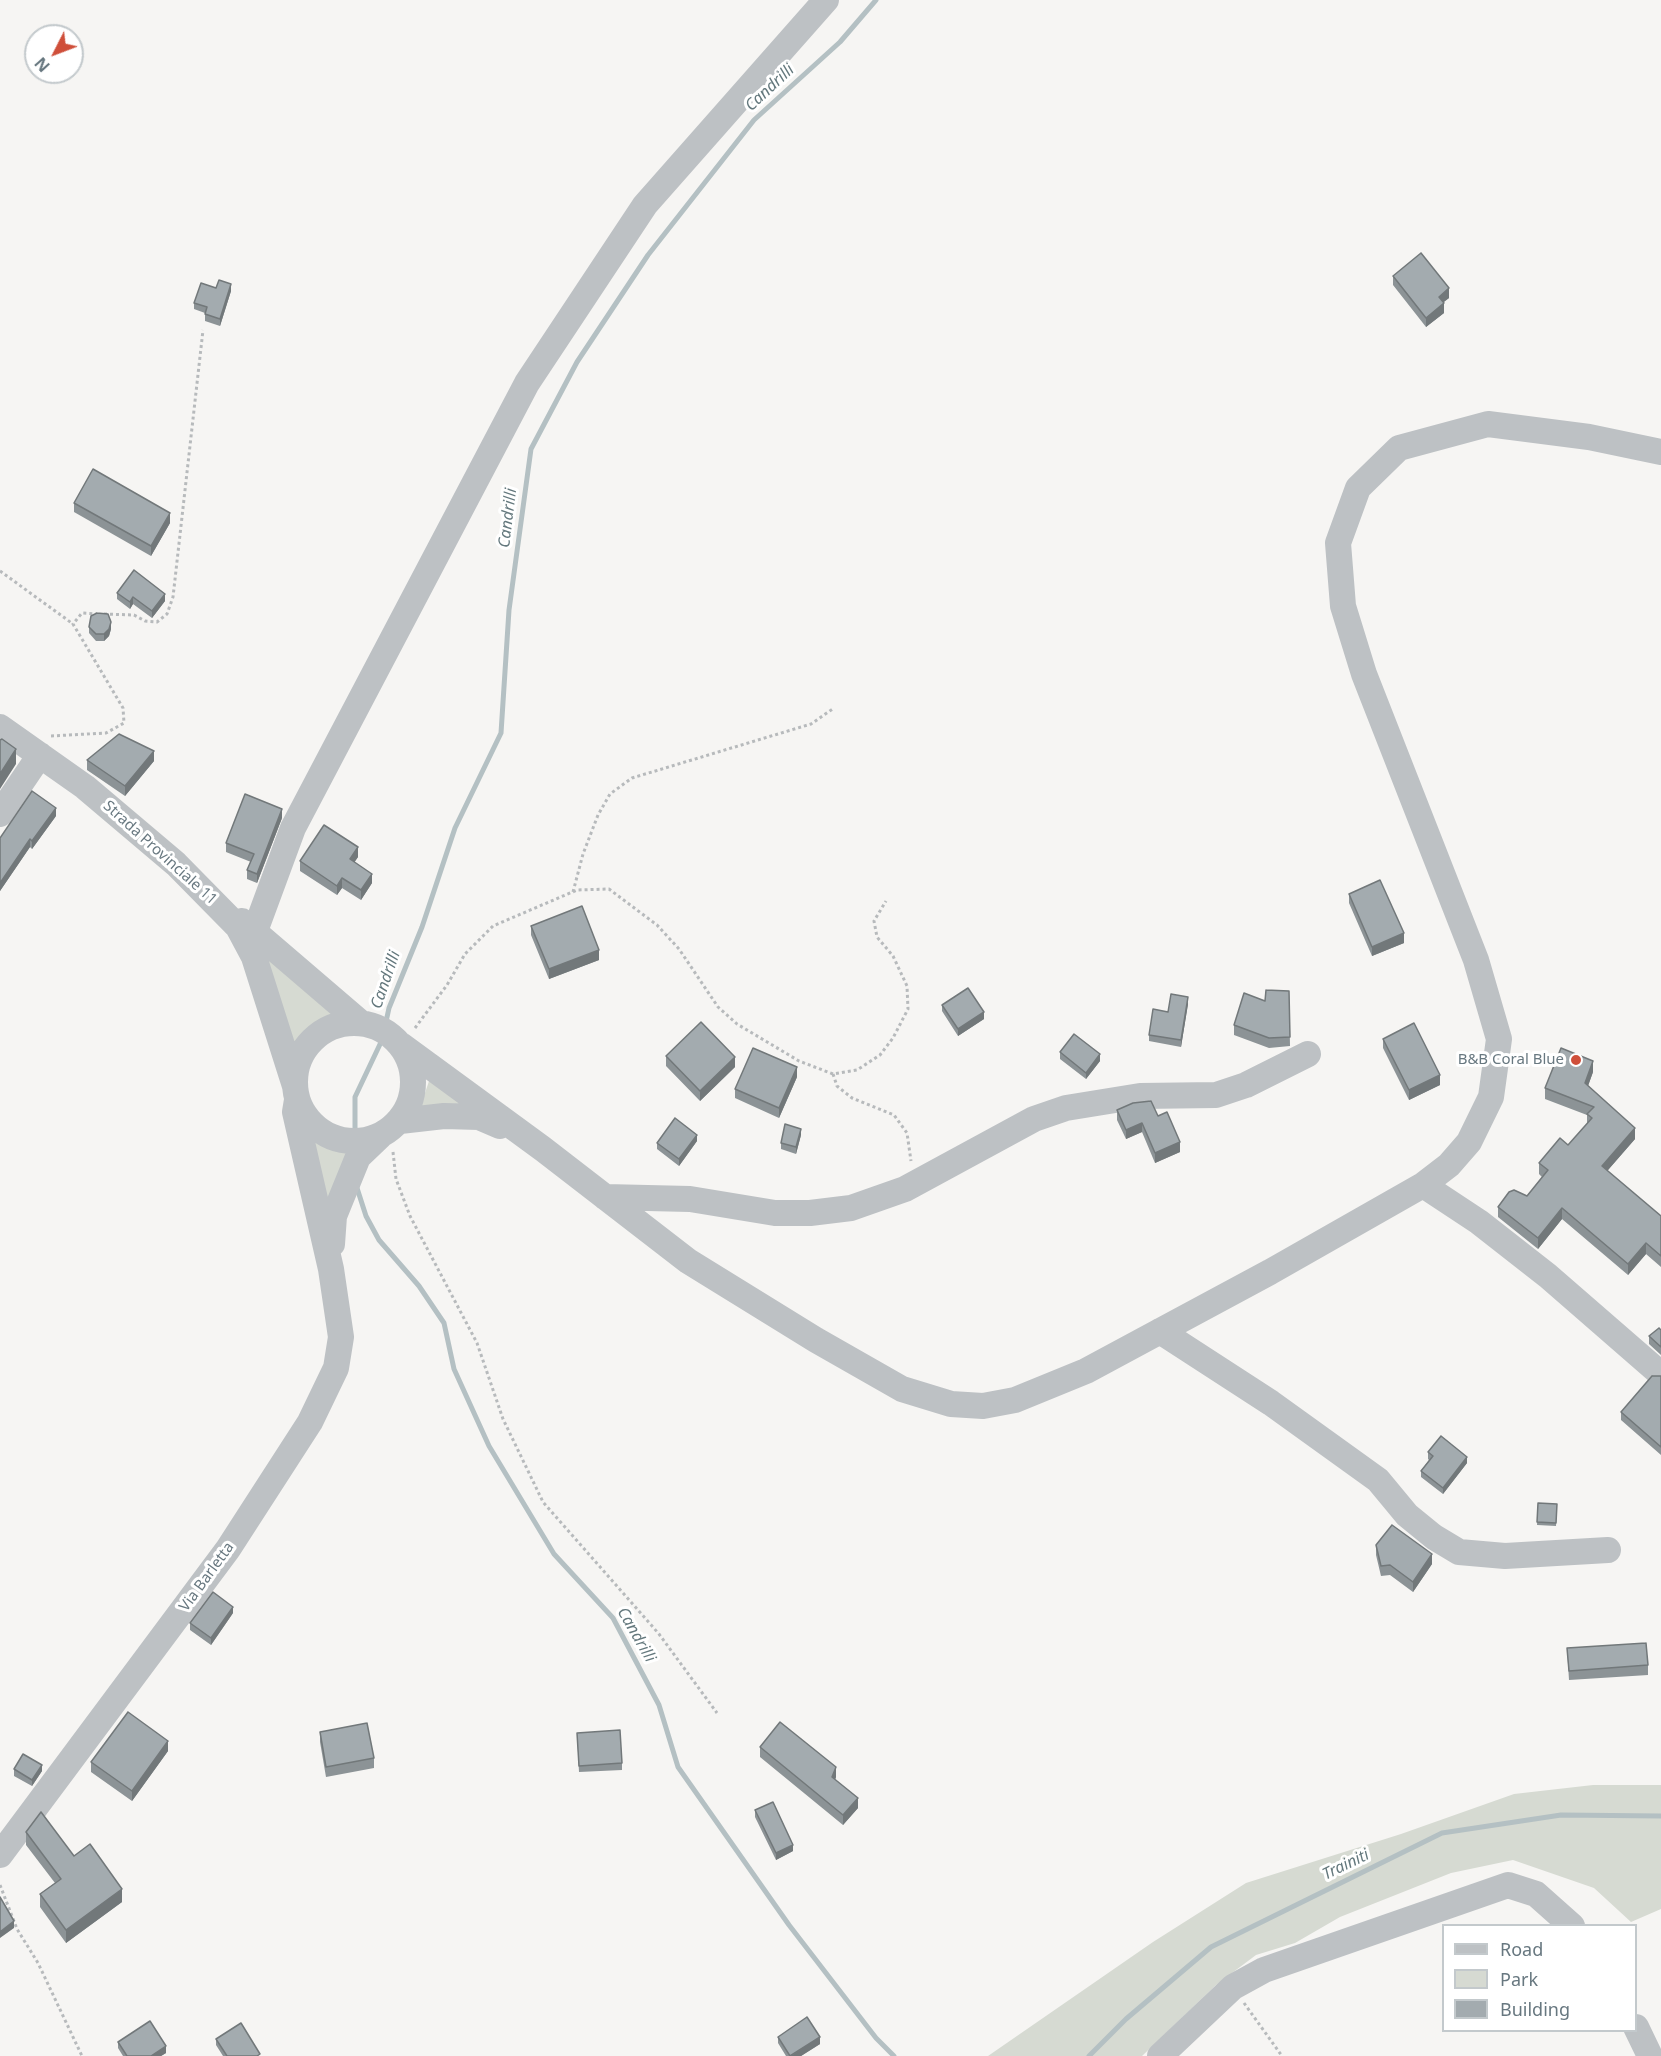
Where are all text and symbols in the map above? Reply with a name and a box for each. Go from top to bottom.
north arrow [24,24,84,84]
text: N [30,53,55,77]
water label: Candrilli [742,61,798,115]
water label: Candrilli [495,487,521,549]
street label: Strada Provinciale 11 [99,797,221,909]
water label: Candrilli [367,949,405,1011]
place label: B&B Coral Blue [1458,1051,1564,1069]
marker: B&B Coral Blue [1569,1053,1583,1067]
street label: Via Barletta [176,1539,238,1615]
water label: Candrilli [613,1604,659,1666]
water label: Trainiti [1320,1846,1372,1884]
legend [1442,1924,1637,2032]
text: Road [1500,1937,1543,1961]
text: Park [1500,1967,1538,1991]
text: Building [1500,1997,1570,2021]

